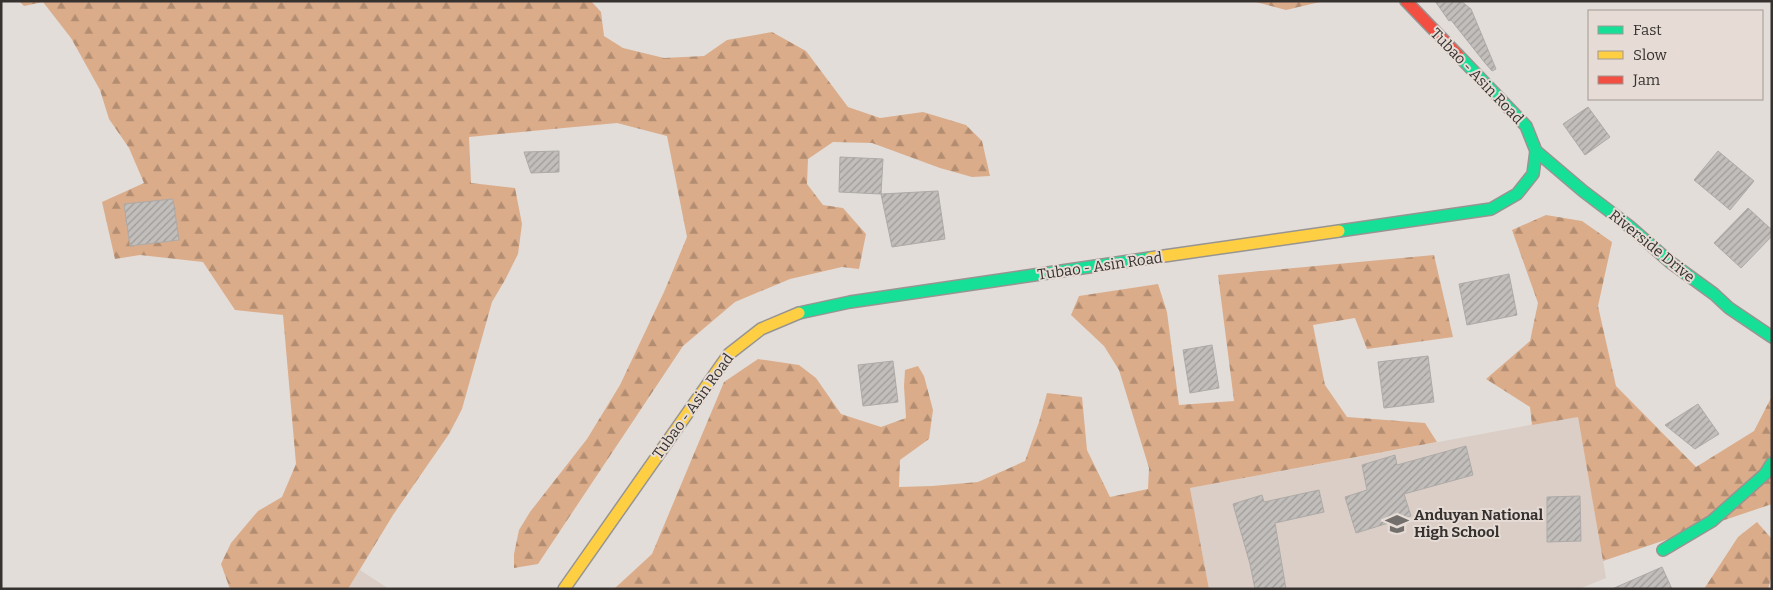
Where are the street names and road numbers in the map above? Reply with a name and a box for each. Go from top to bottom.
street label: Tubao - Asin Road [1427,24,1527,128]
street label: Riverside Drive [1606,206,1698,286]
street label: Tubao - Asin Road [1036,248,1164,284]
street label: Tubao - Asin Road [649,350,737,462]

